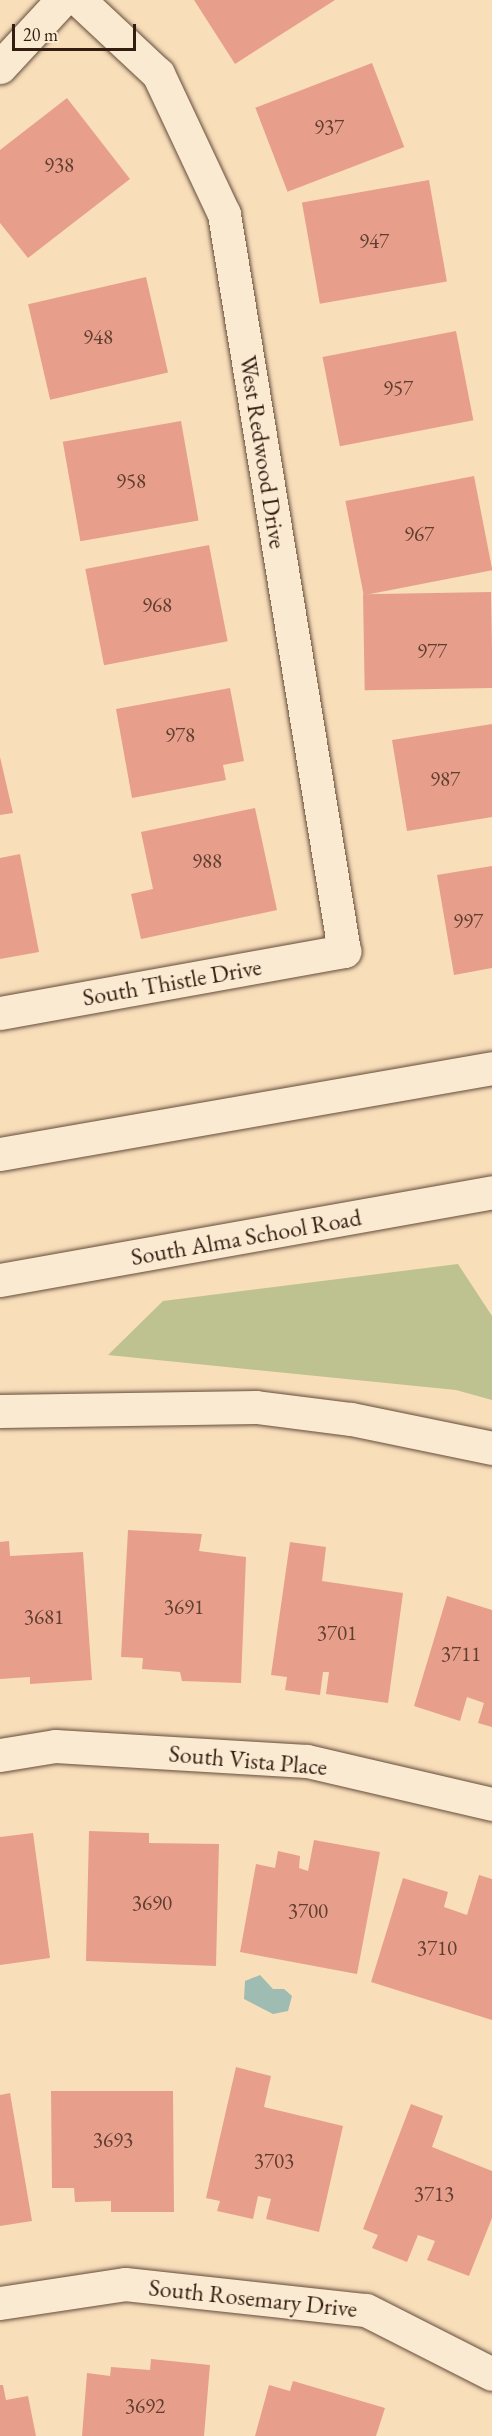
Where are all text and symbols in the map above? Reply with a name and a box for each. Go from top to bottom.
scale bar [15,12,140,50]
text: 20 m [23,23,58,46]
house number: 937 [314,114,344,140]
house number: 938 [44,152,74,178]
house number: 947 [359,228,389,254]
house number: 948 [83,324,113,350]
street label: West Redwood Drive [234,353,292,551]
house number: 957 [383,375,413,401]
house number: 958 [116,468,146,494]
house number: 967 [404,521,434,547]
house number: 968 [142,592,172,618]
house number: 977 [417,638,447,664]
house number: 978 [165,722,195,748]
house number: 987 [430,766,460,792]
house number: 988 [192,848,222,874]
house number: 997 [453,908,483,934]
street label: South Thistle Drive [80,952,264,1012]
street label: South Alma School Road [129,1203,363,1271]
house number: 3691 [164,1594,204,1620]
house number: 3681 [24,1604,64,1630]
house number: 3701 [317,1620,357,1646]
house number: 3711 [441,1641,481,1667]
street label: South Vista Place [168,1739,328,1781]
house number: 3690 [132,1890,172,1916]
house number: 3700 [288,1898,328,1924]
house number: 3710 [417,1935,457,1961]
house number: 3693 [93,2127,133,2153]
house number: 3703 [254,2148,294,2174]
house number: 3713 [414,2181,454,2207]
street label: South Rosemary Drive [147,2273,359,2323]
house number: 3692 [125,2393,165,2419]

